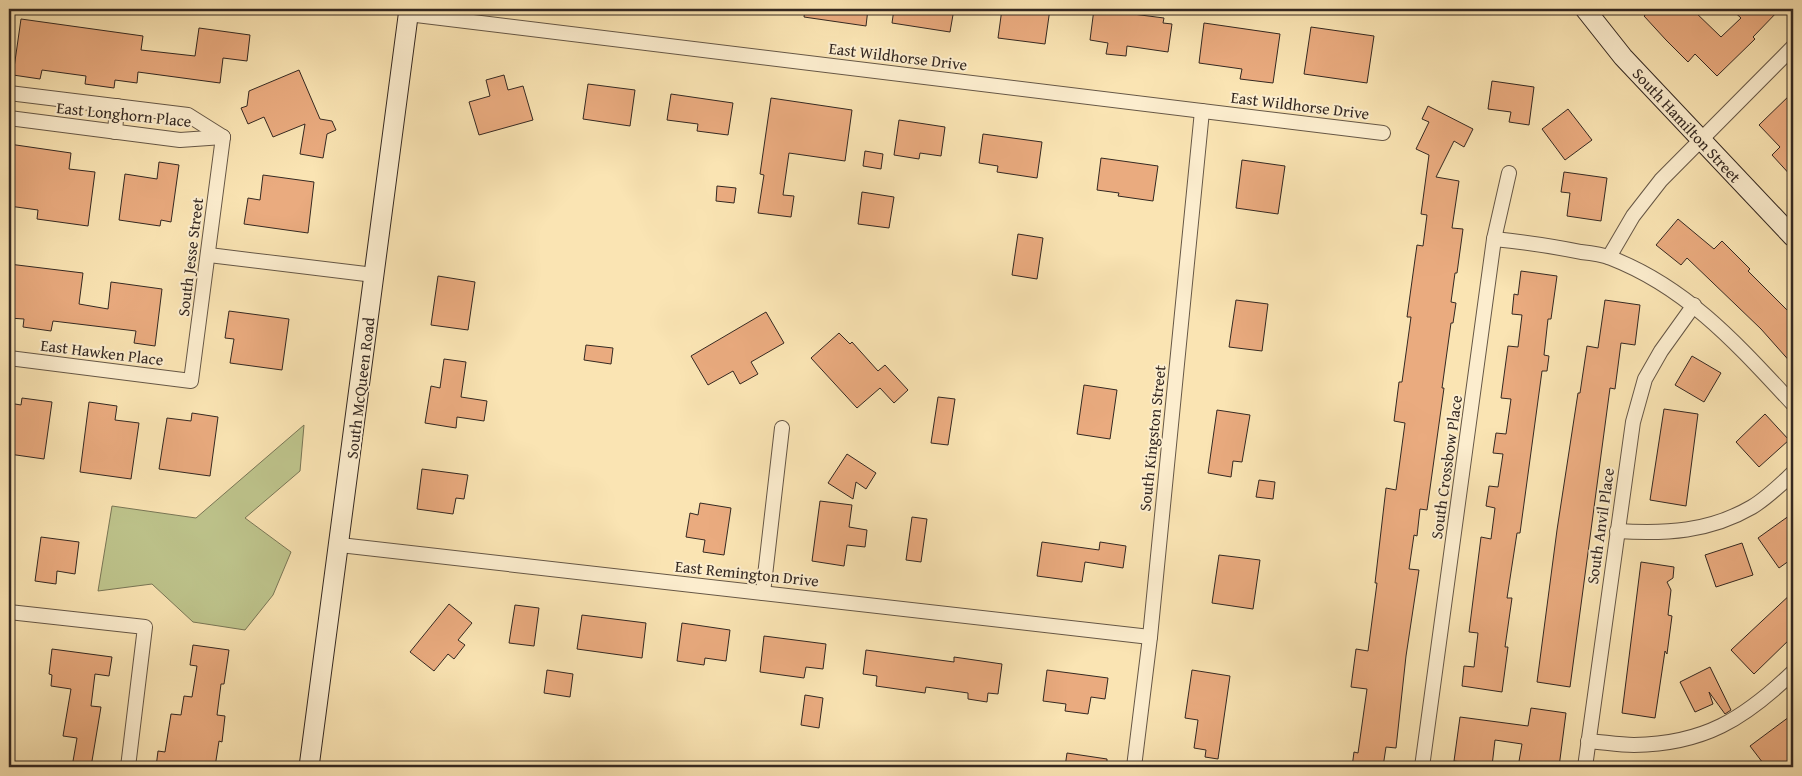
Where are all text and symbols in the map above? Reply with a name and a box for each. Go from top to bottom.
street label: East Wildhorse Drive [827,36,969,76]
street label: South Hamilton Street [1627,62,1747,188]
street label: East Wildhorse Drive [1229,85,1371,125]
street label: East Longhorn Place [55,95,193,133]
street label: South Jesse Street [171,196,209,318]
street label: South McQueen Road [339,315,381,460]
street label: East Hawken Place [39,333,165,371]
street label: South Kingston Street [1132,363,1172,512]
street label: South Crossbow Place [1424,394,1468,540]
street label: South Anvil Place [1580,466,1620,586]
street label: East Remington Drive [674,554,820,592]

